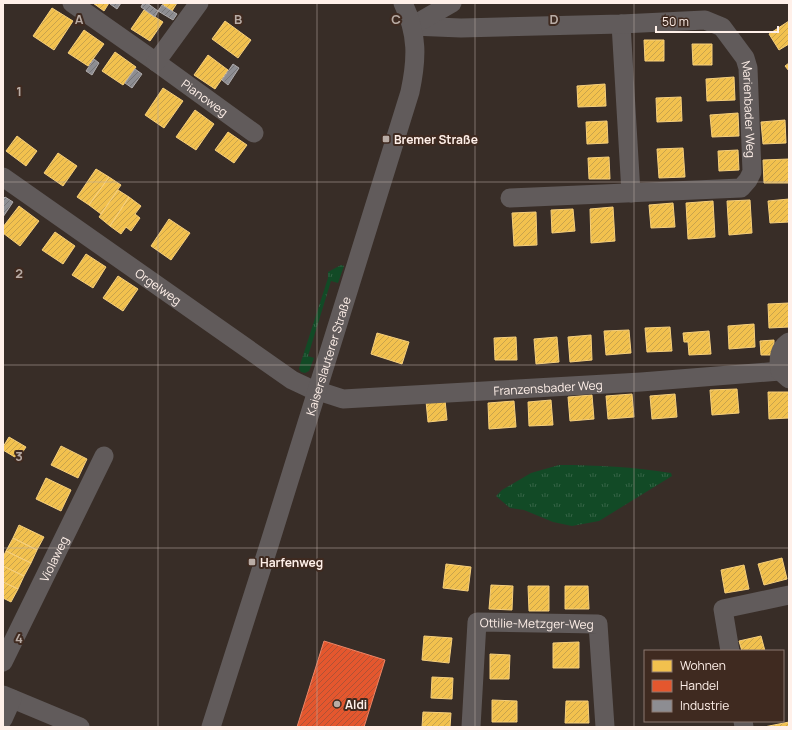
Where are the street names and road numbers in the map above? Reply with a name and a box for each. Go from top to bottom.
street label: Marienbader Weg [738,59,760,158]
street label: Pianoweg [178,75,232,120]
street label: Orgelweg [132,264,185,308]
street label: Kaiserslauterer Straße [301,294,354,418]
street label: Franzensbader Weg [493,376,603,399]
street label: Violaweg [35,533,72,585]
street label: Ottilie-Metzger-Weg [480,614,594,632]

